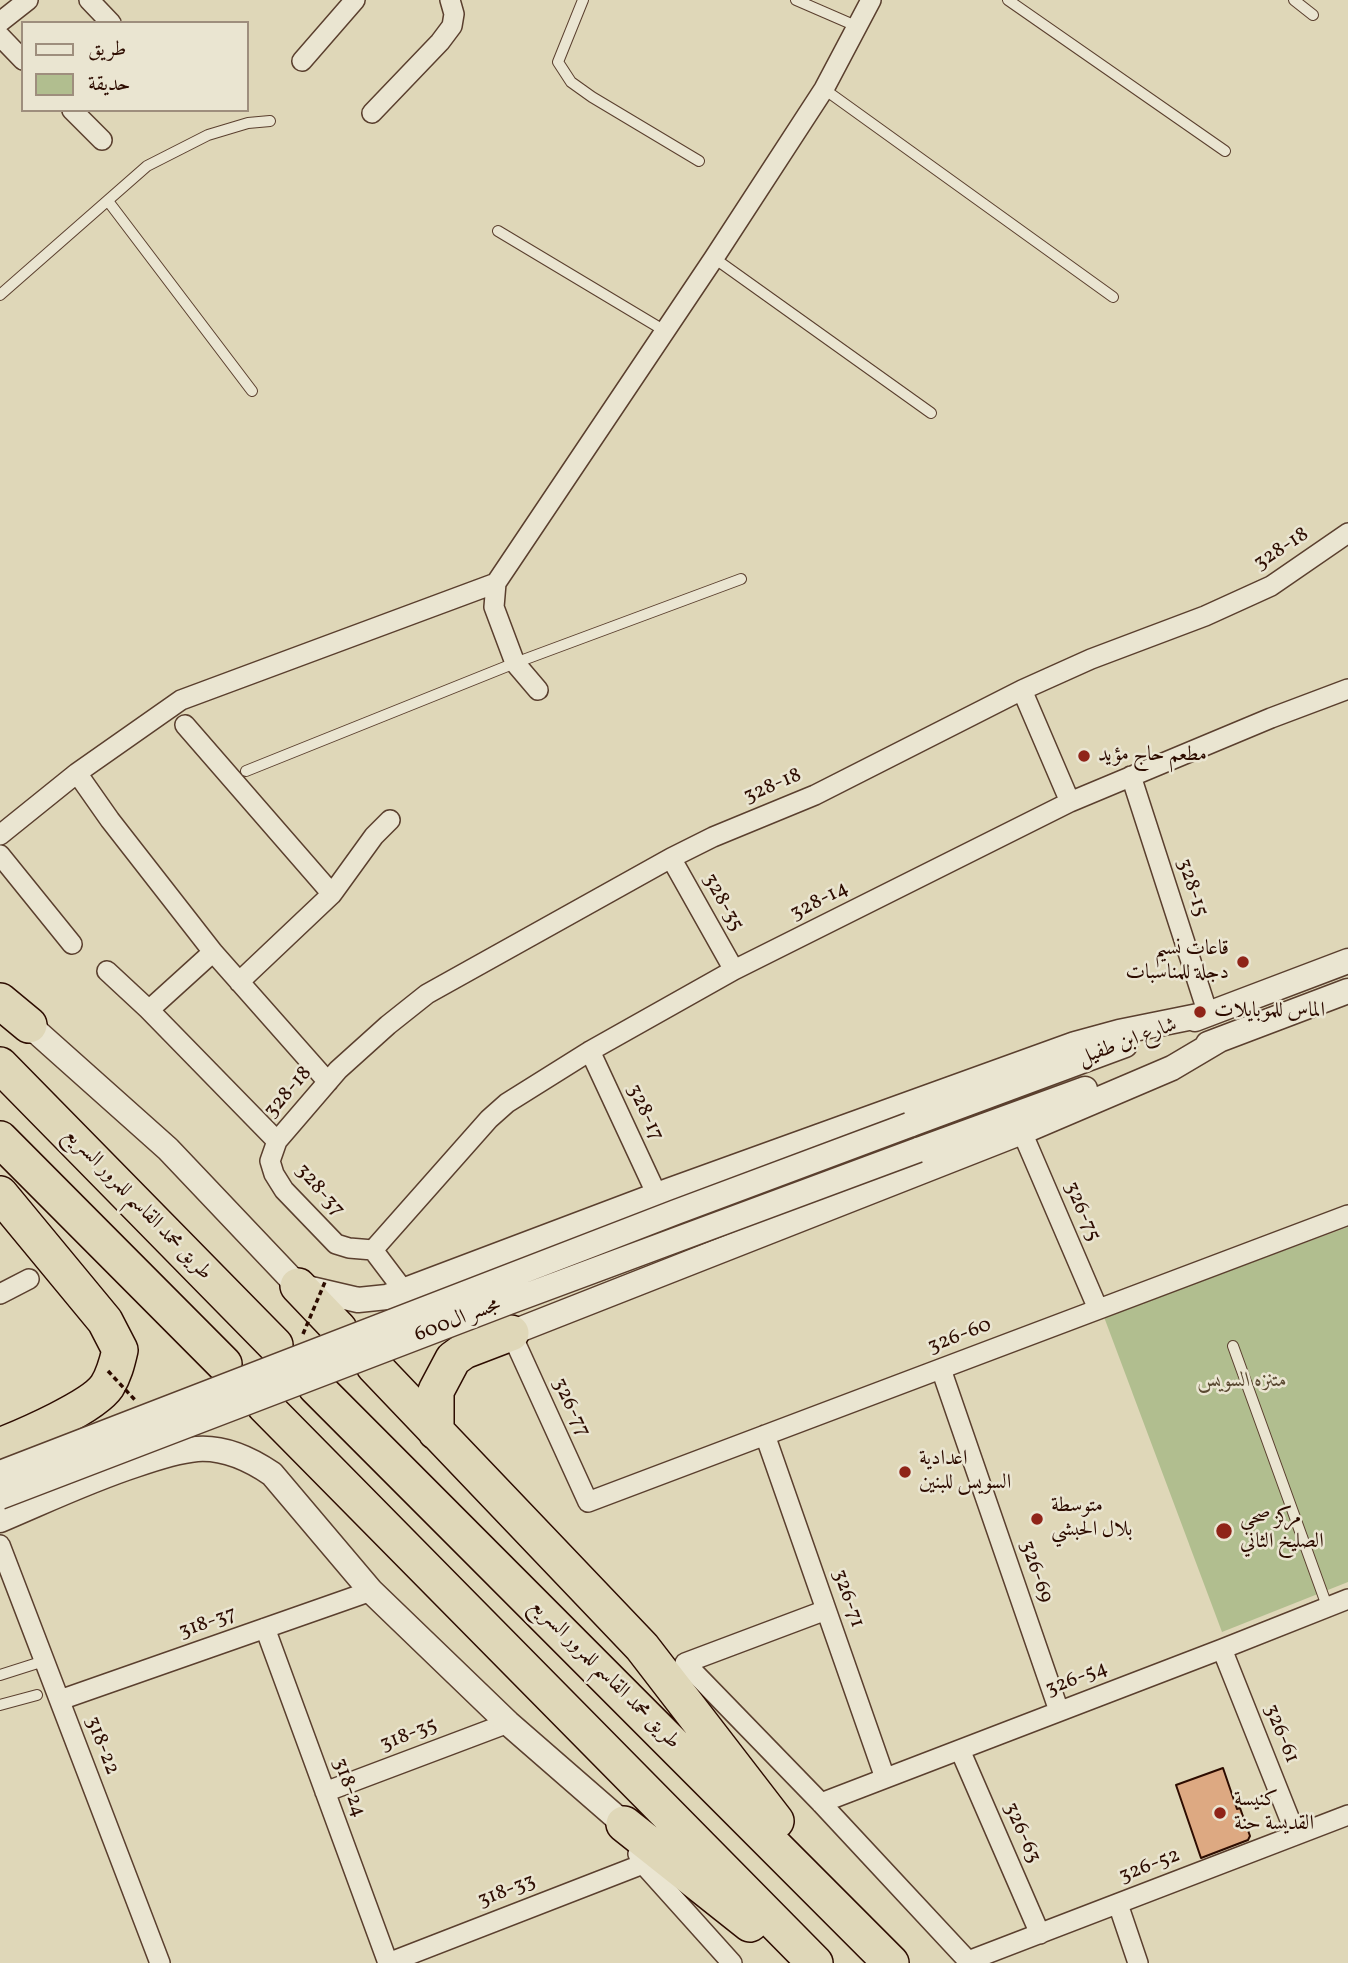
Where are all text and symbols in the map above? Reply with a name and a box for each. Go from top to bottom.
legend [21,21,248,112]
text: طريق [88,35,126,64]
text: حديقة [88,70,131,99]
street label: 328-18 [1250,523,1314,577]
place label: مطعم حاج مؤيد [1098,743,1207,769]
marker: مطعم حاج مؤيد [1076,748,1092,764]
street label: 328-18 [740,764,806,810]
street label: 328-15 [1170,856,1212,920]
street label: 328-35 [696,870,748,936]
street label: 328-14 [787,877,853,927]
place label: قاعات نسيم دجلة للمناسبات [1126,937,1229,987]
marker: قاعات نسيم دجلة للمناسبات [1235,954,1251,970]
place label: الماس للموبايلات [1214,999,1325,1025]
marker: الماس للموبايلات [1192,1004,1208,1020]
street label: شارع ابن طفيل [1075,1013,1181,1073]
street label: 328-18 [260,1062,318,1124]
street label: 328-17 [620,1081,668,1145]
street label: طريق محمد القاسم للمرور السريع [58,1123,216,1287]
street label: 328-37 [289,1159,349,1223]
street label: 326-75 [1057,1178,1105,1246]
street label: مجسر ال600 [411,1293,505,1349]
street label: 326-60 [925,1313,995,1361]
park label: متنزه السويس [1197,1369,1287,1395]
street label: 326-77 [545,1374,595,1442]
place label: اعدادية السويس للبنين [919,1447,1011,1497]
marker: اعدادية السويس للبنين [897,1464,913,1480]
place label: متوسطة بلال الحبشي [1051,1494,1133,1544]
place label: مركز صحي الصليخ الثاني [1240,1506,1324,1556]
marker: متوسطة بلال الحبشي [1029,1511,1045,1527]
marker: مركز صحي الصليخ الثاني [1214,1521,1234,1541]
street label: 326-69 [1013,1538,1057,1606]
street label: 326-71 [825,1566,869,1632]
street label: طريق محمد القاسم للمرور السريع [523,1594,685,1756]
street label: 318-37 [176,1602,240,1646]
street label: 326-54 [1042,1657,1112,1703]
street label: 326-61 [1257,1701,1303,1767]
street label: 318-22 [78,1713,124,1779]
street label: 318-35 [377,1714,441,1758]
street label: 318-24 [326,1755,370,1821]
place label: كنيسة القديسة حنة [1234,1788,1314,1838]
street label: 326-63 [997,1799,1045,1867]
marker: كنيسة القديسة حنة [1212,1805,1228,1821]
street label: 326-52 [1116,1844,1184,1890]
street label: 318-33 [475,1870,539,1914]

